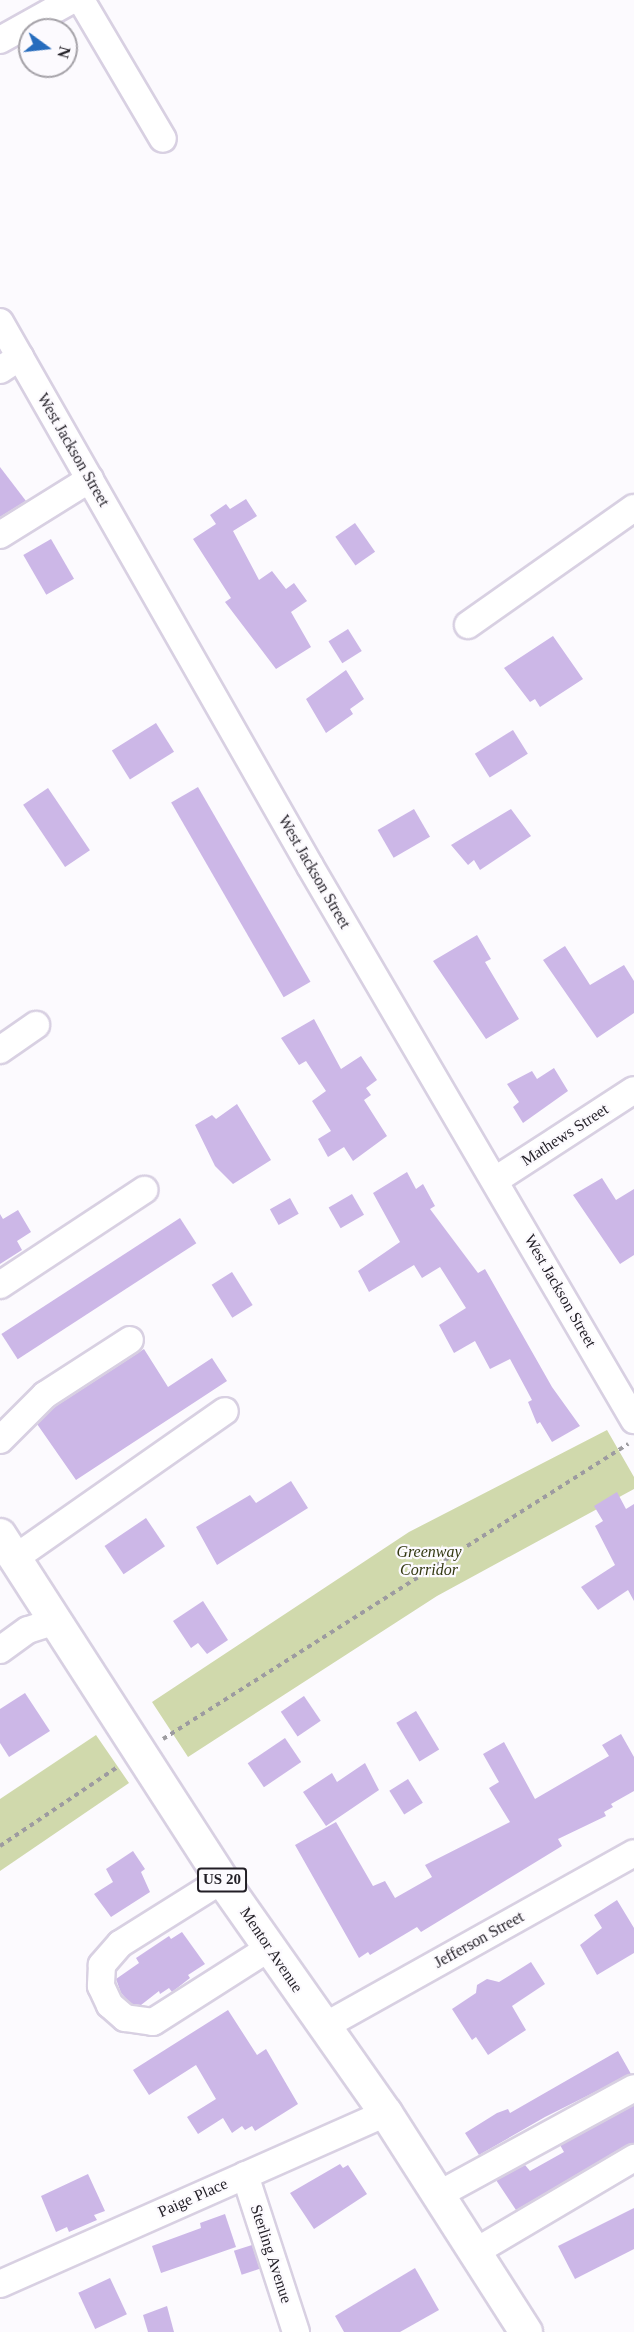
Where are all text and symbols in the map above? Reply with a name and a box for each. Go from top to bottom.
north arrow [18,18,78,78]
text: N [54,44,74,60]
street label: West Jackson Street [33,390,113,510]
street label: West Jackson Street [274,812,354,932]
street label: Mathews Street [518,1100,612,1170]
street label: West Jackson Street [520,1231,600,1351]
park label: Greenway Corridor [396,1542,462,1580]
road number: US 20 [196,1868,248,1892]
street label: Mentor Avenue [235,1903,307,1997]
street label: Jefferson Street [431,1907,527,1973]
street label: Paige Place [155,2174,231,2222]
street label: Sterling Avenue [246,2202,296,2306]

